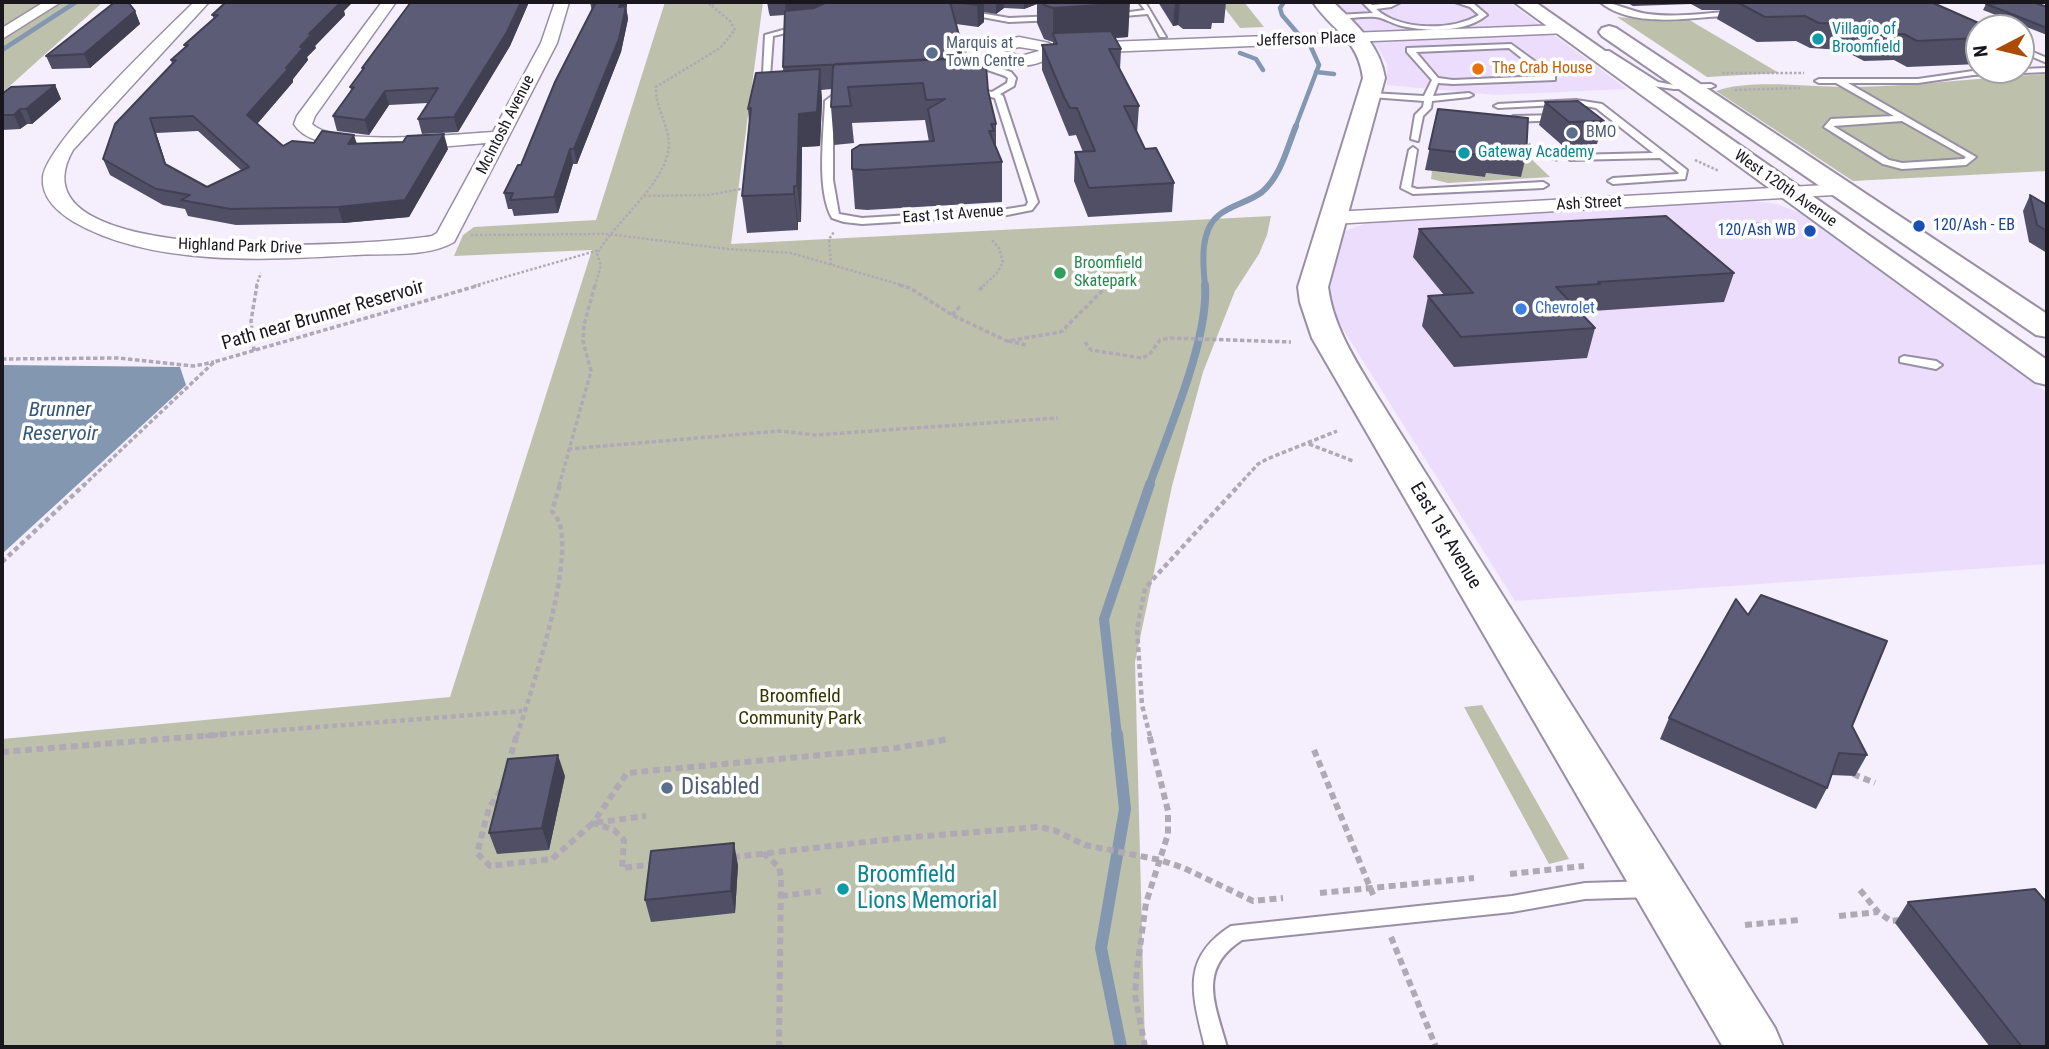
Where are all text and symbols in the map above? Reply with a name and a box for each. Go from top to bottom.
north arrow [1965,14,2035,84]
place label: Villagio of Broomfield [1832,20,1901,58]
street label: Jefferson Place [1256,29,1356,51]
marker: Villagio of Broomfield [1810,31,1826,47]
place label: Marquis at Town Centre [946,34,1025,72]
text: N [1969,44,1993,59]
marker: Marquis at Town Centre [924,45,940,61]
place label: The Crab House [1492,59,1593,79]
marker: The Crab House [1470,61,1486,77]
street label: McIntosh Avenue [473,72,539,178]
place label: BMO [1586,123,1616,143]
marker: BMO [1564,125,1580,141]
place label: Gateway Academy [1478,143,1594,163]
marker: Gateway Academy [1456,145,1472,161]
street label: West 120th Avenue [1730,146,1840,232]
street label: Ash Street [1556,193,1622,215]
street label: East 1st Avenue [902,202,1004,228]
place label: 120/Ash - EB [1933,216,2015,236]
marker: 120/Ash - EB [1911,218,1927,234]
place label: 120/Ash WB [1718,221,1796,241]
marker: 120/Ash WB [1802,223,1818,239]
street label: Highland Park Drive [178,235,302,259]
place label: Broomfield Skatepark [1074,254,1143,292]
marker: Broomfield Skatepark [1052,265,1068,281]
street label: Path near Brunner Reservoir [219,276,427,356]
place label: Chevrolet [1535,299,1595,319]
marker: Chevrolet [1513,301,1529,317]
water label: Brunner Reservoir [22,398,98,448]
street label: East 1st Avenue [1404,479,1486,593]
park label: Broomfield Community Park [738,686,862,730]
place label: Disabled [681,774,760,802]
marker: Disabled [659,780,675,796]
place label: Broomfield Lions Memorial [857,862,997,916]
marker: Broomfield Lions Memorial [835,881,851,897]

